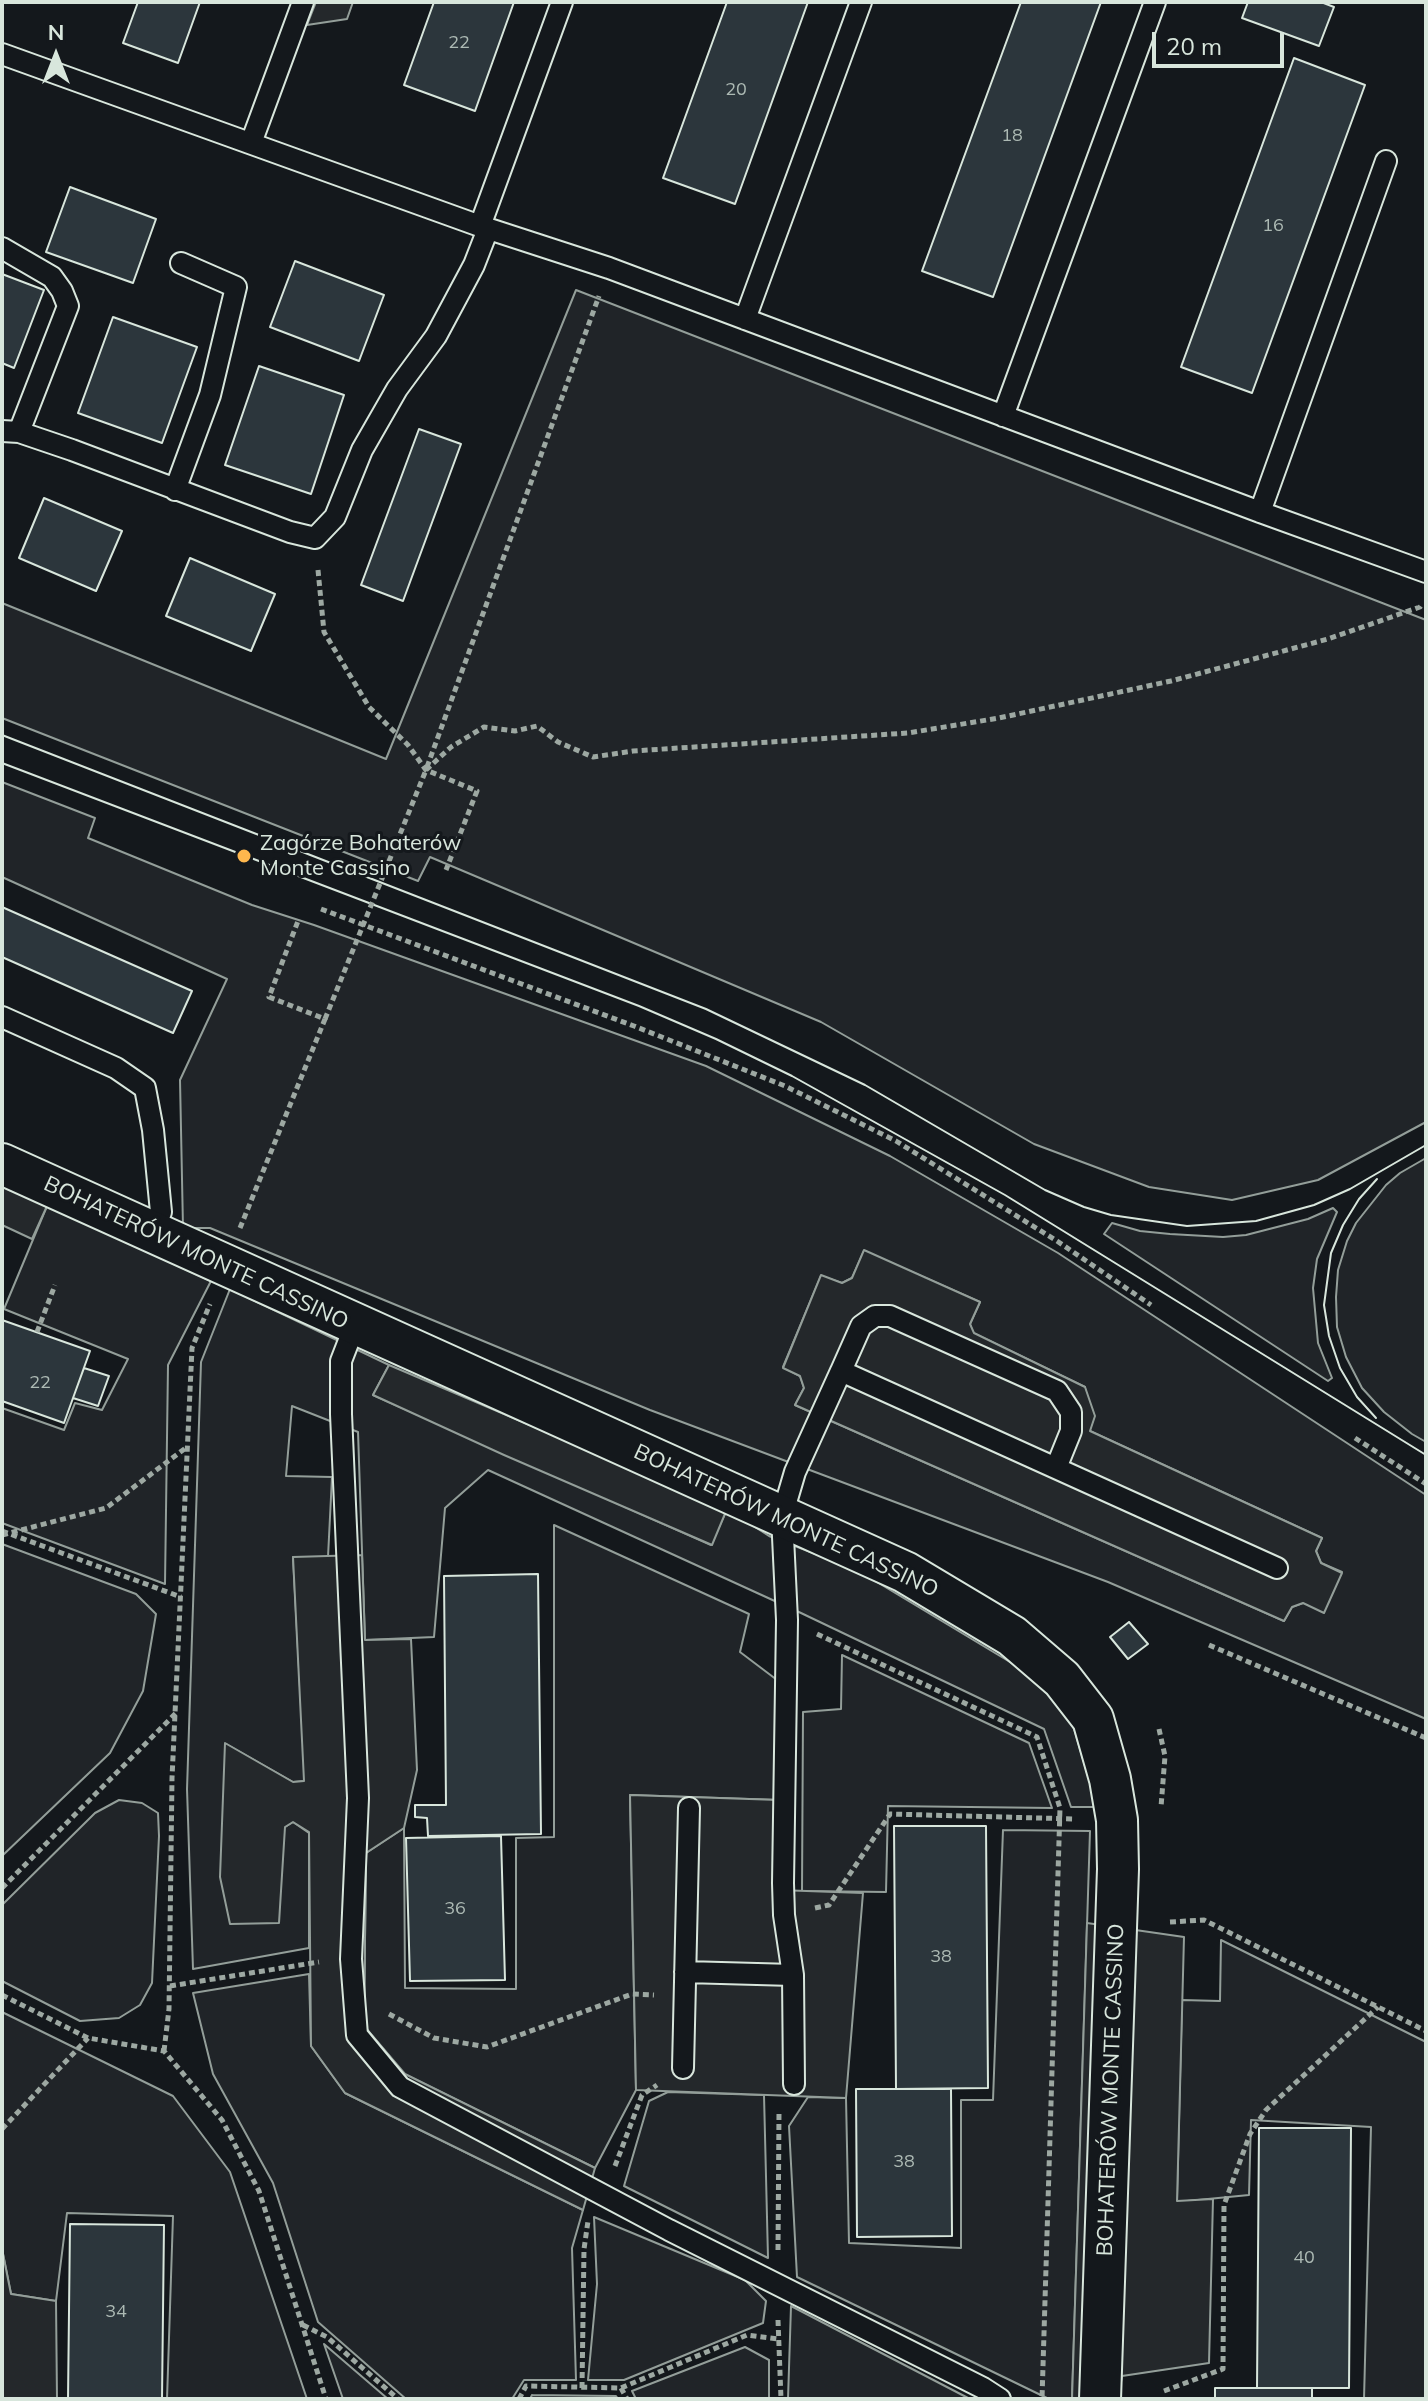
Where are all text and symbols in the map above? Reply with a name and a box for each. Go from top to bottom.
north arrow [16,16,96,96]
scale bar [1156,16,1288,66]
text: N [48,18,64,46]
text: 20 m [1166,31,1222,61]
house number: 22 [448,32,470,54]
house number: 20 [725,79,747,101]
house number: 18 [1001,125,1023,147]
house number: 16 [1262,215,1284,237]
place label: Zagórze Bohaterów Monte Cassino [260,830,461,882]
marker: Zagórze Bohaterów Monte Cassino [235,847,253,865]
street label: BOHATERÓW MONTE CASSINO [40,1171,352,1335]
house number: 22 [29,1372,51,1394]
street label: BOHATERÓW MONTE CASSINO [630,1439,942,1603]
house number: 36 [444,1898,466,1920]
street label: BOHATERÓW MONTE CASSINO [1092,1923,1130,2257]
house number: 38 [930,1946,952,1968]
house number: 38 [893,2151,915,2173]
house number: 40 [1293,2247,1315,2269]
house number: 34 [105,2301,127,2323]

